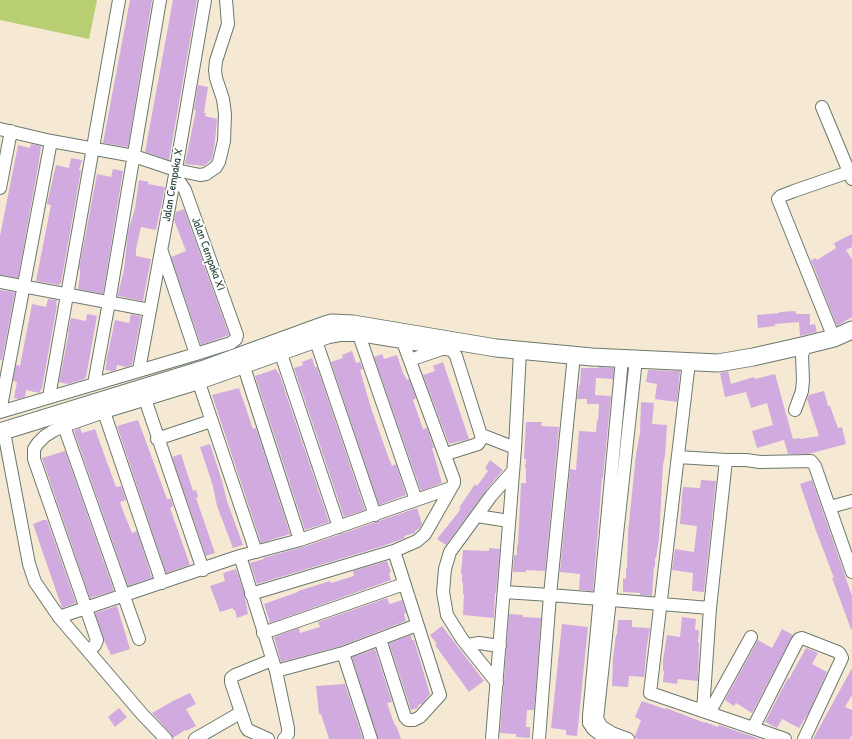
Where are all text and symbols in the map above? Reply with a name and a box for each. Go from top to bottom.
street label: Jalan Cempaka X [159,147,187,223]
street label: Jalan Cempaka XI [188,215,228,293]

